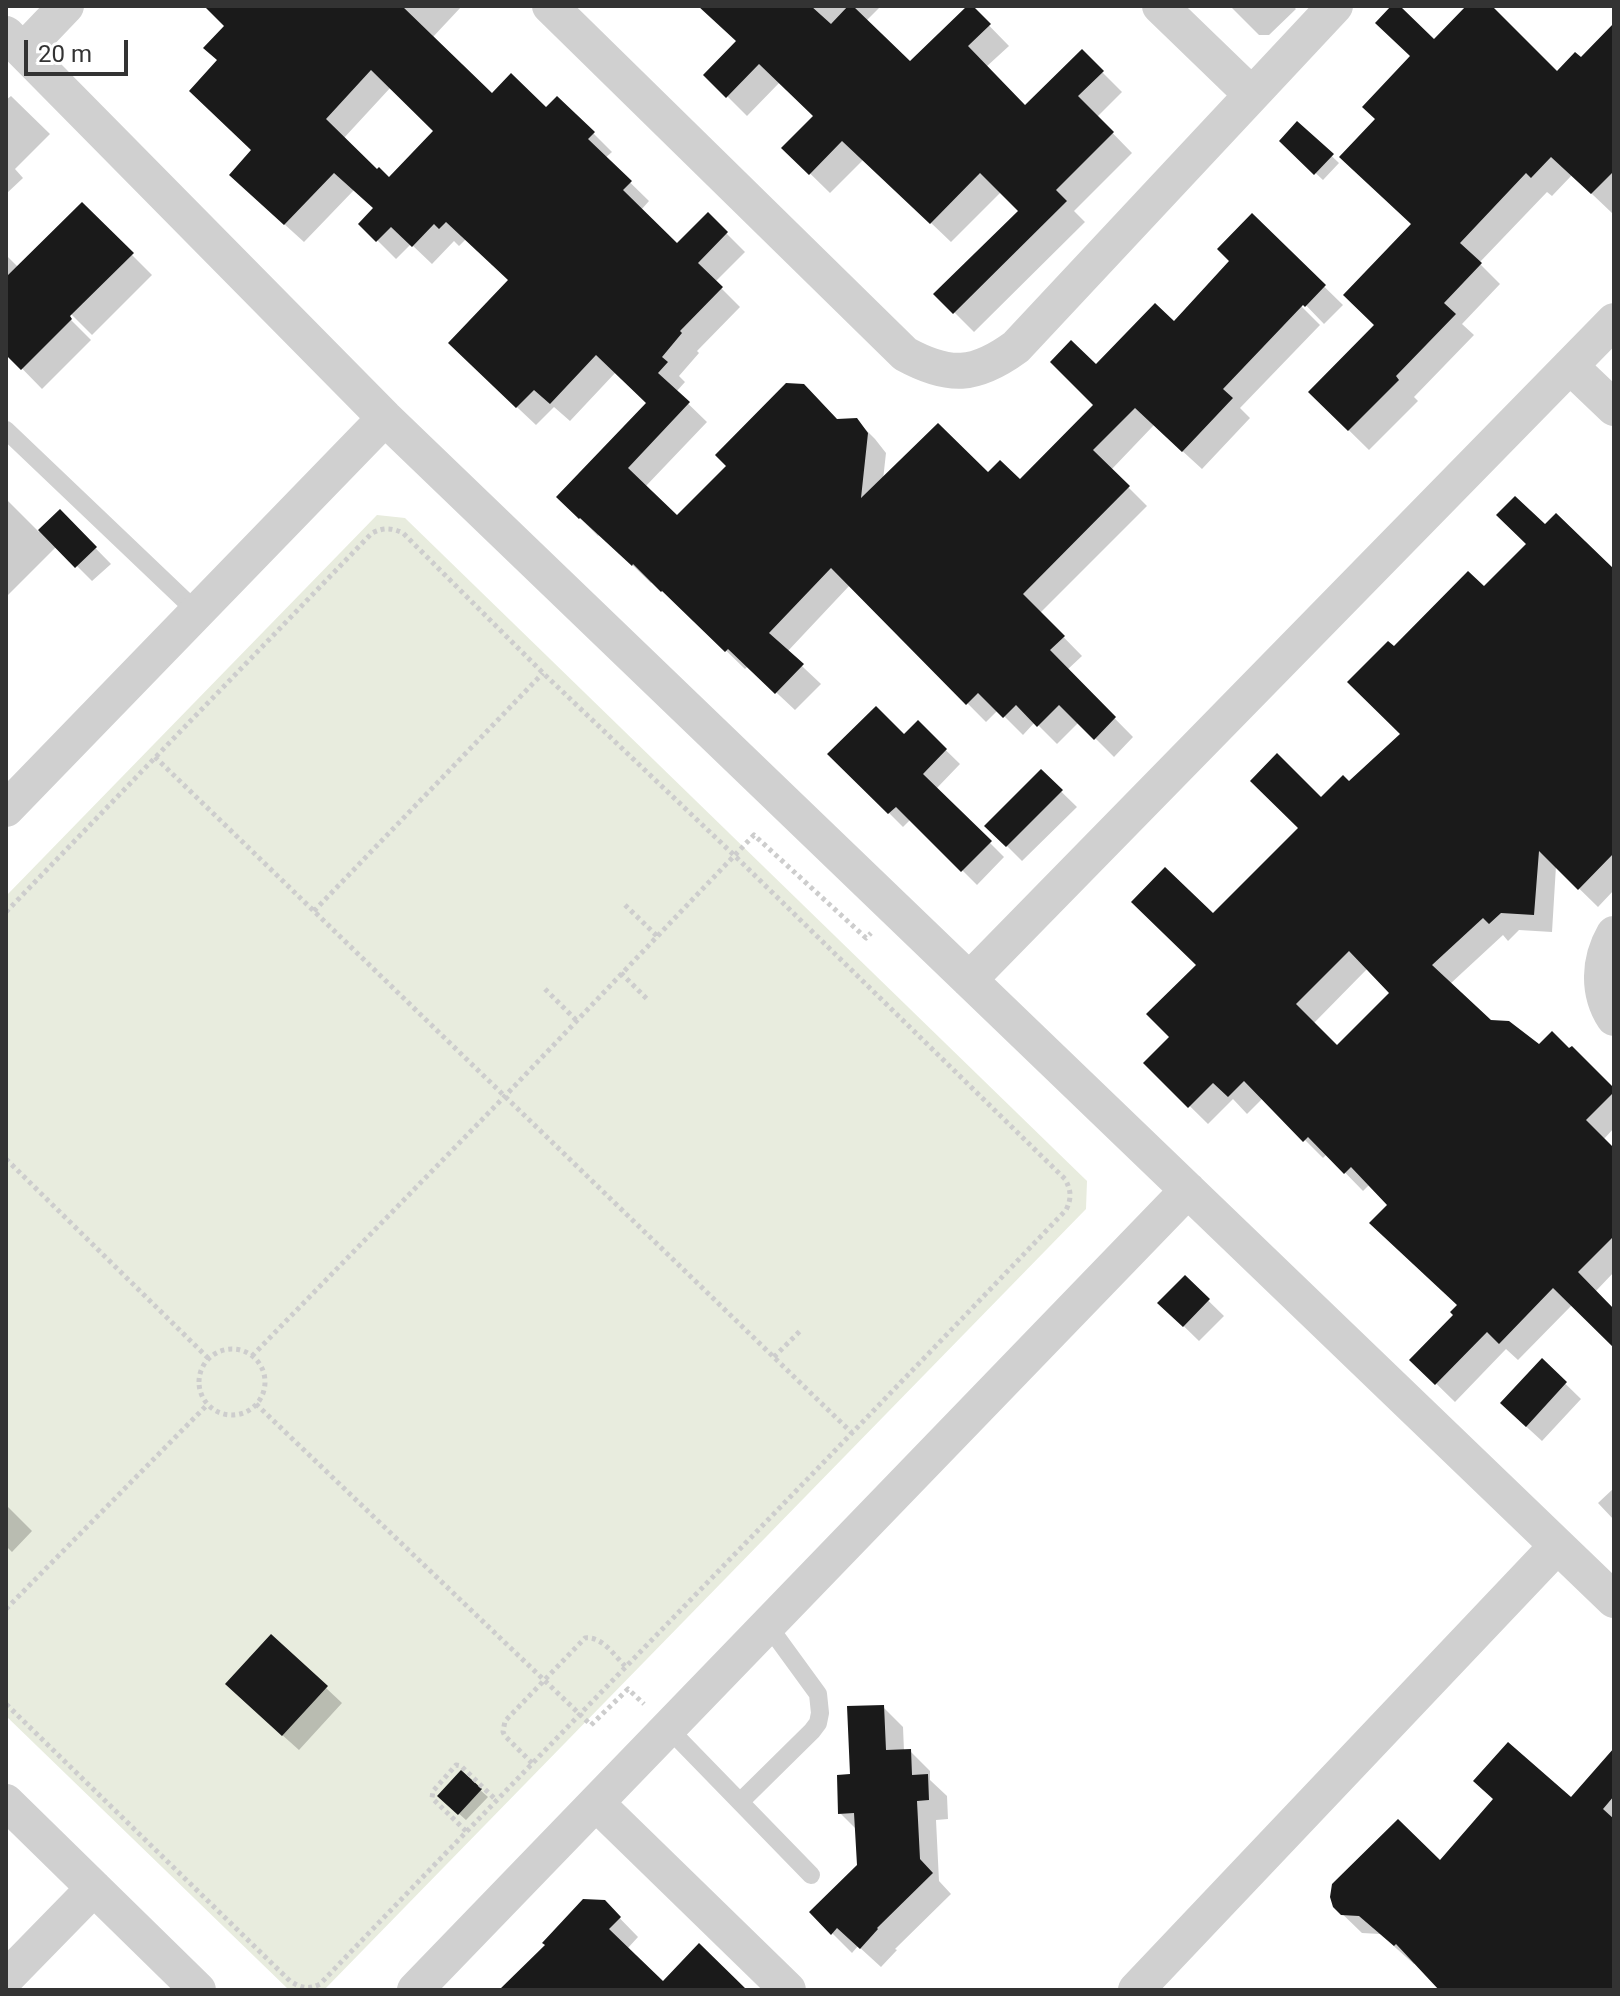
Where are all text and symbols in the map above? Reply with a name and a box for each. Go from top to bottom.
scale bar [28,24,132,74]
text: 20 m [38,40,92,68]

